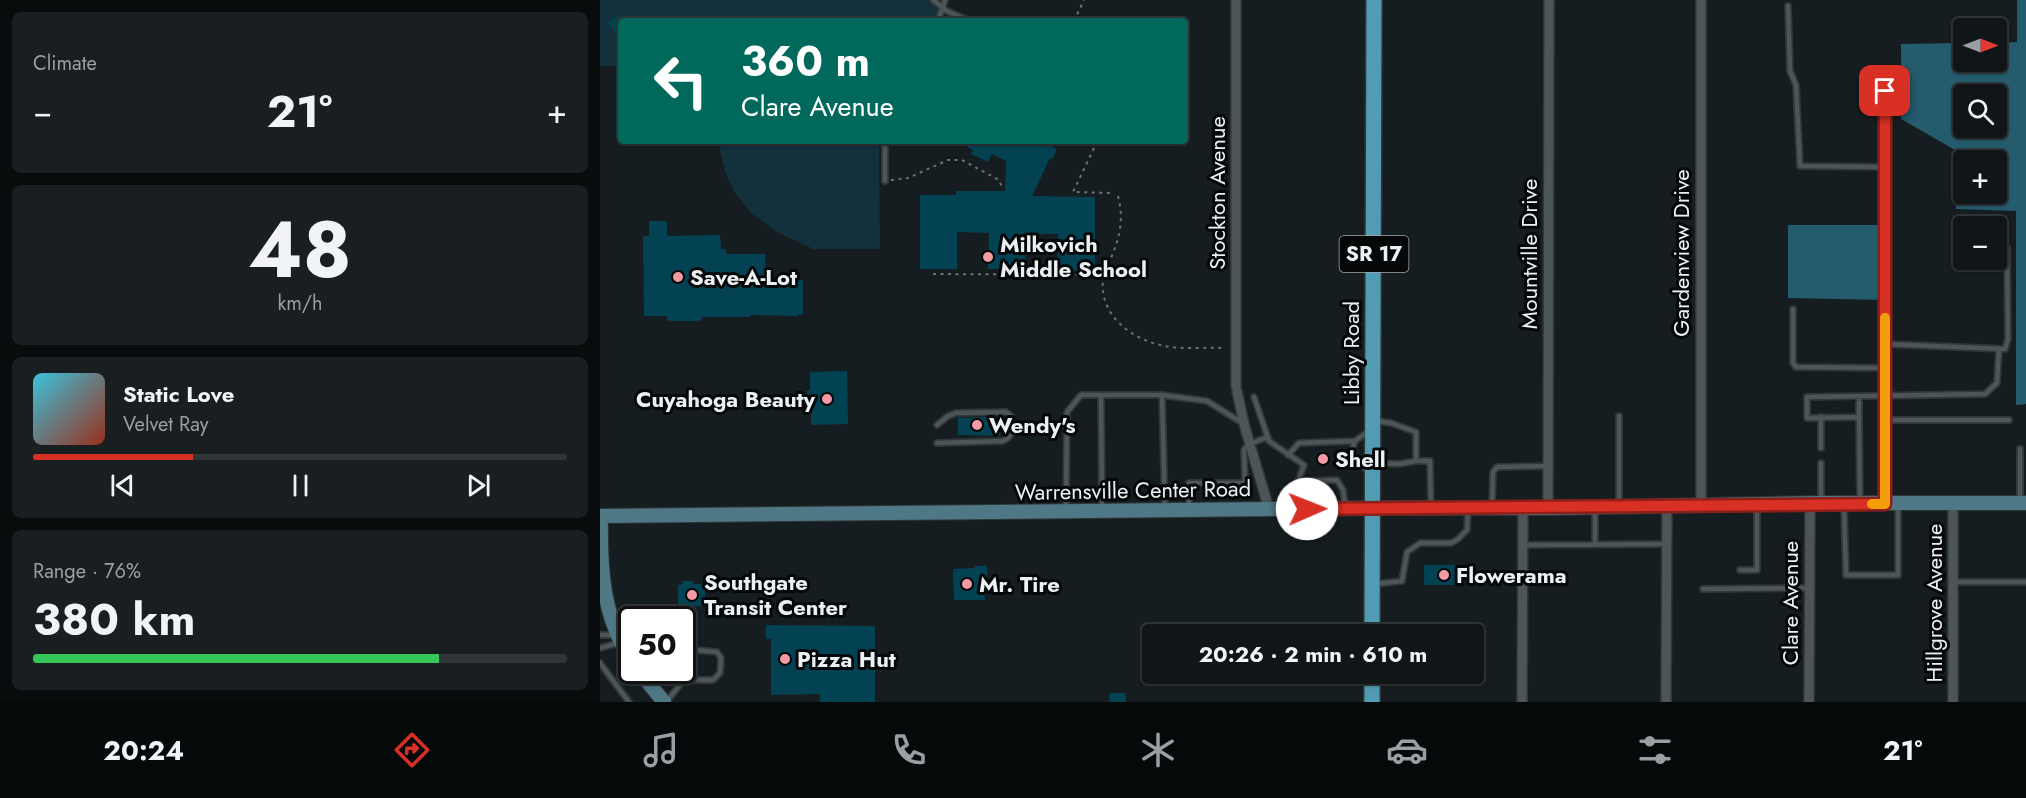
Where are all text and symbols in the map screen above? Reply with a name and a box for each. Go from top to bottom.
north arrow [1953,18,2007,72]
map controls [1953,18,2007,270]
text: 360 m [741,31,870,92]
icon: left [642,42,720,120]
text: Climate [33,49,97,78]
pin [1859,65,1910,116]
icon: arrive [1868,74,1901,107]
text: 21° [267,79,332,144]
button: search [1953,84,2007,138]
text: Clare Avenue [741,87,894,126]
text: − [33,88,52,135]
text: + [547,88,567,135]
street label: Stockton Avenue [1201,116,1233,270]
button: + [1953,150,2007,204]
street label: Gardenview Drive [1665,169,1697,337]
street label: Mountville Drive [1513,179,1545,329]
text: 48 [248,194,352,306]
button: − [1953,216,2007,270]
place label: Milkovich Middle School [1000,228,1147,285]
road number: SR 17 [1340,236,1408,272]
marker: Milkovich Middle School [981,250,995,264]
place label: Save-A-Lot [690,261,797,293]
marker: Save-A-Lot [671,270,685,284]
text: km/h [277,289,323,318]
street label: Libby Road [1335,301,1367,405]
text: Static Love [123,378,234,410]
place label: Cuyahoga Beauty [636,383,816,415]
marker: Cuyahoga Beauty [820,392,834,406]
place label: Wendy's [989,409,1076,441]
text: Velvet Ray [123,410,209,439]
marker: Wendy's [970,418,984,432]
place label: Shell [1335,443,1386,475]
marker: Shell [1316,452,1330,466]
icon: previous [106,469,139,502]
icon: pause [284,469,317,502]
icon: next [462,469,495,502]
street label: Warrensville Center Road [1015,472,1251,508]
position arrow [1275,477,1339,541]
street label: Hillgrove Avenue [1918,524,1950,682]
street label: Clare Avenue [1774,541,1806,665]
text: Range · 76% [33,557,141,586]
place label: Flowerama [1456,559,1567,591]
place label: Southgate Transit Center [704,566,847,623]
place label: Mr. Tire [979,568,1060,600]
marker: Flowerama [1437,568,1451,582]
marker: Mr. Tire [960,577,974,591]
text: 380 km [33,587,195,652]
marker: Southgate Transit Center [685,588,699,602]
speed limit sign: 50 [618,606,696,684]
text: 20:26 · 2 min · 610 m [1199,638,1427,670]
place label: Pizza Hut [797,643,896,675]
marker: Pizza Hut [778,652,792,666]
icon: directions [391,729,433,771]
icon: music [640,729,682,771]
icon: phone [888,729,930,771]
icon: climate [1137,729,1179,771]
icon: car [1386,729,1428,771]
icon: filters [1634,729,1676,771]
text: 20:24 [103,731,184,770]
text: 21° [1883,731,1923,770]

